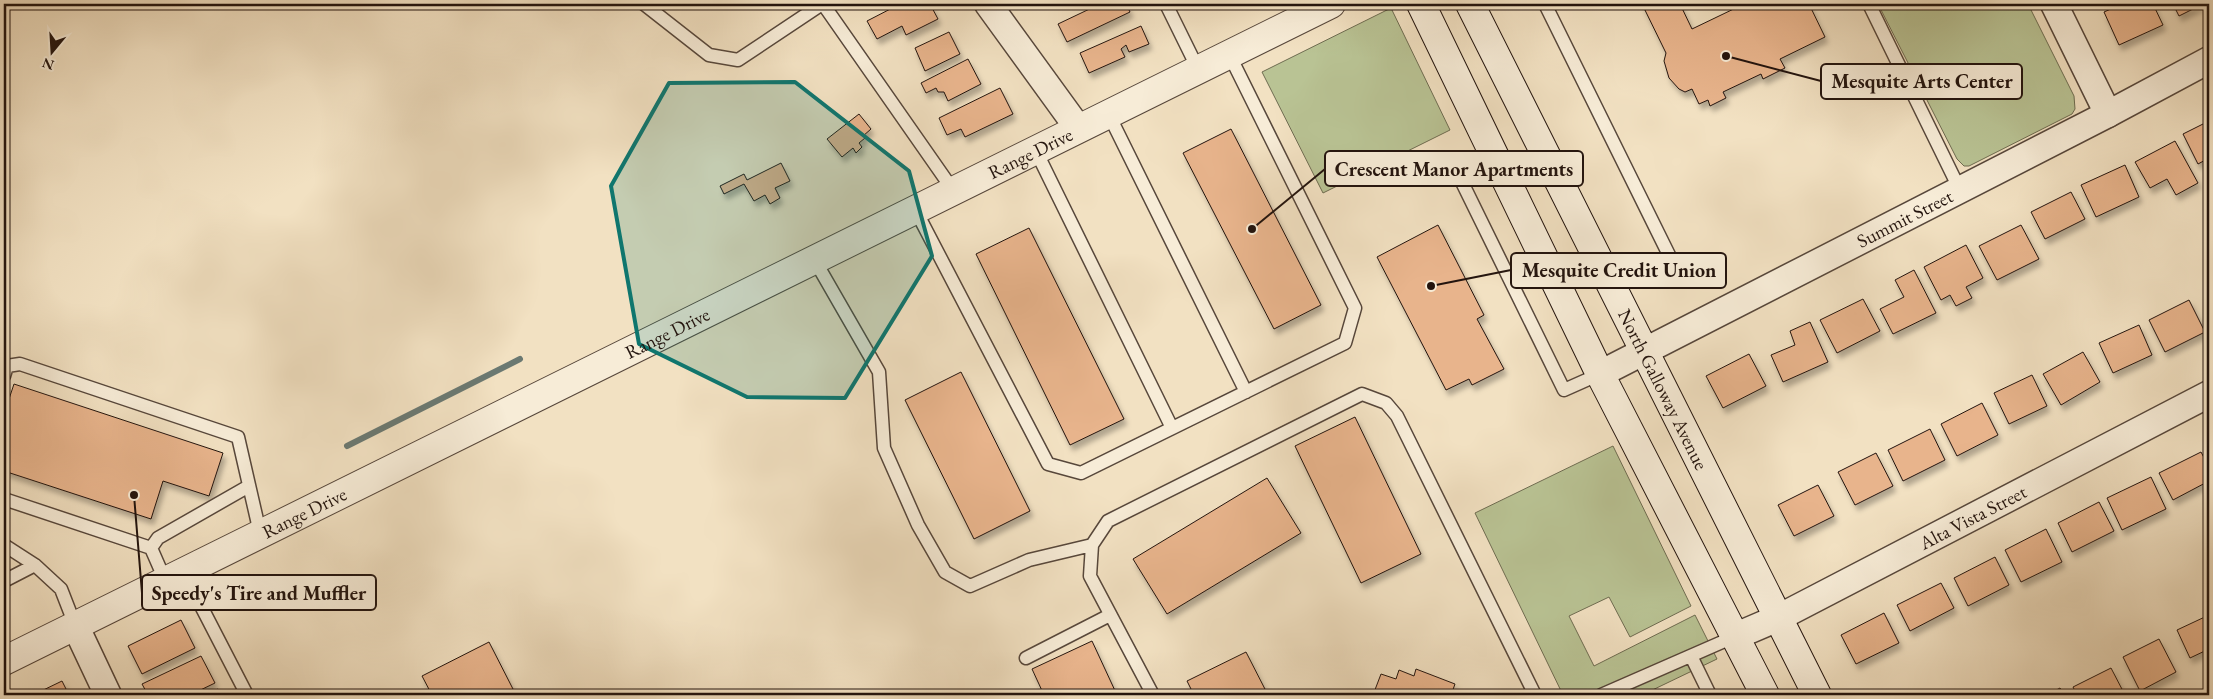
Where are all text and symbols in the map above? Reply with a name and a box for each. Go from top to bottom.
north arrow [28,28,78,78]
text: N [39,54,56,75]
callout: Mesquite Arts Center [1821,64,2022,99]
text: Mesquite Arts Center [1831,68,2013,94]
street label: Range Drive [984,122,1077,184]
callout: Crescent Manor Apartments [1325,151,1583,186]
text: Crescent Manor Apartments [1335,156,1573,182]
street label: Summit Street [1852,183,1957,253]
callout: Mesquite Credit Union [1511,253,1726,288]
text: Mesquite Credit Union [1522,257,1716,283]
street label: Range Drive [621,301,714,364]
street label: North Galloway Avenue [1613,304,1714,474]
street label: Alta Vista Street [1914,479,2030,556]
street label: Range Drive [258,481,351,544]
callout: Speedy's Tire and Muffler [142,575,376,610]
text: Speedy's Tire and Muffler [152,580,367,606]

